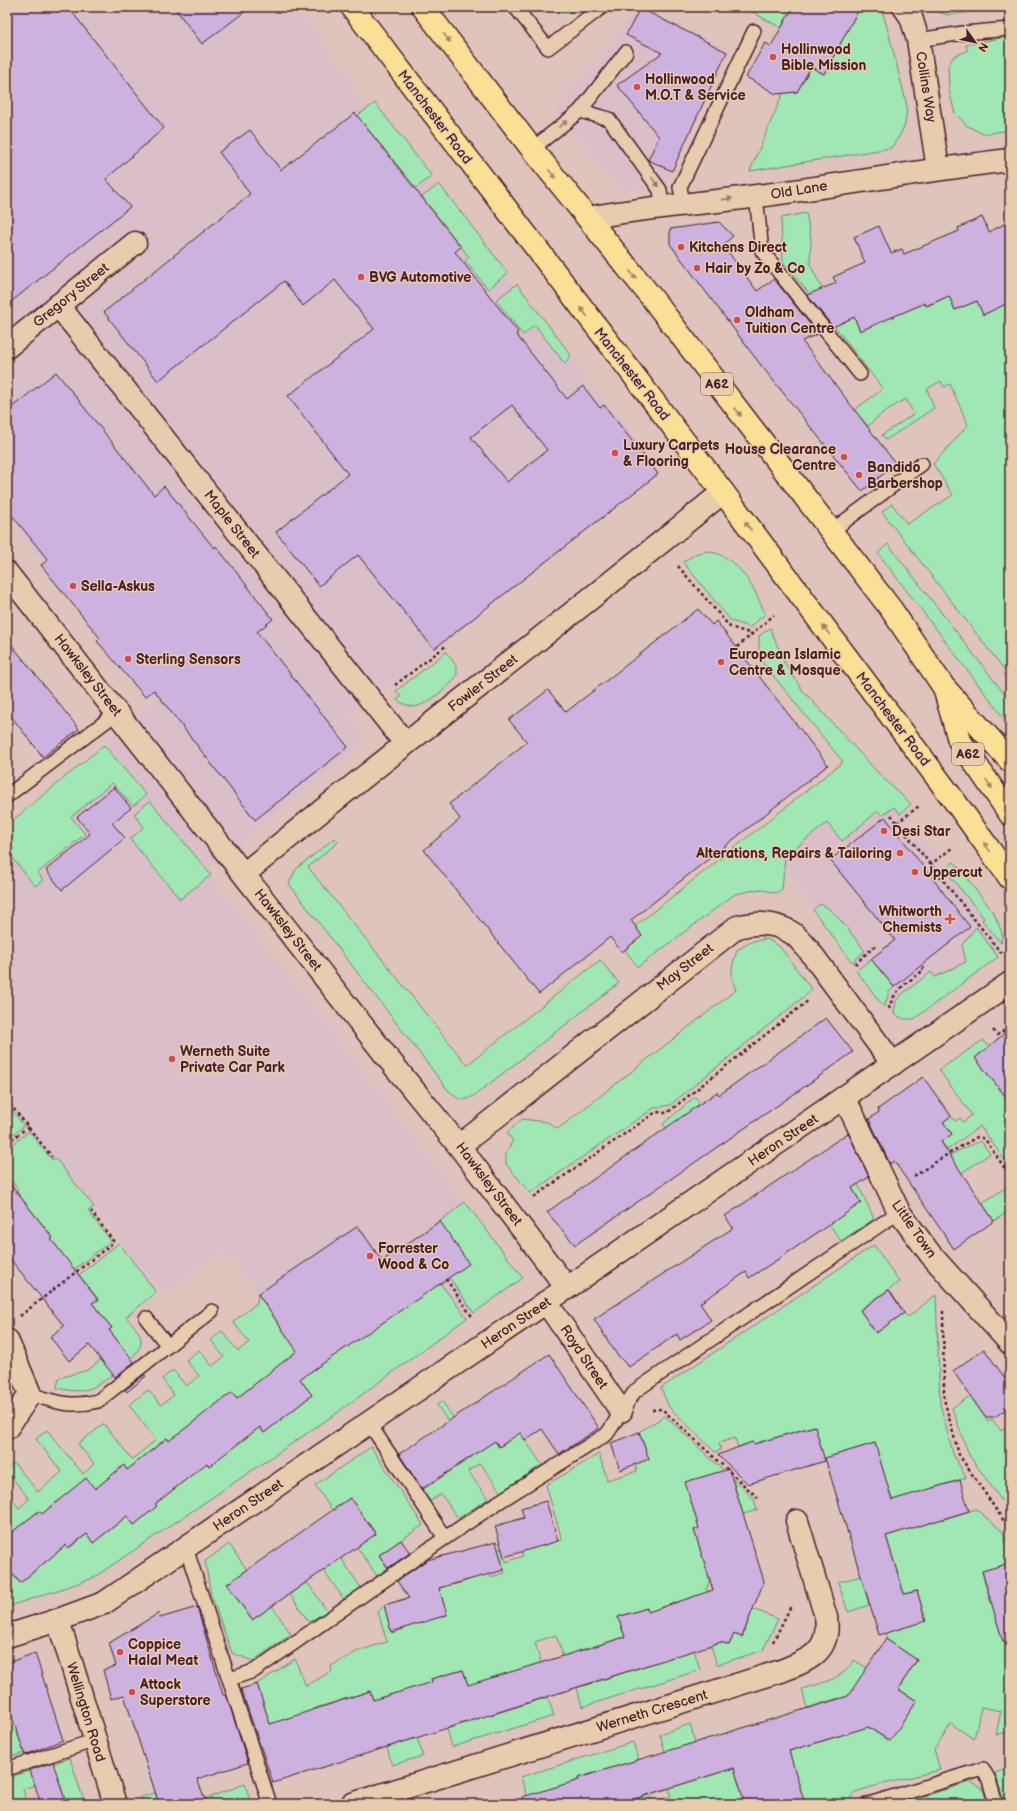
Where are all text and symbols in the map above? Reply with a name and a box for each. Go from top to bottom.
north arrow [955,22,995,62]
one-way arrow [443,32,451,43]
text: N [975,40,991,54]
place label: Hollinwood Bible Mission [781,41,867,74]
street label: Collins Way [912,50,940,124]
marker: Hollinwood Bible Mission [768,52,778,62]
street label: Manchester Road [394,67,476,167]
place label: Hollinwood M.O.T & Service [645,71,746,104]
marker: Hollinwood M.O.T & Service [632,82,642,92]
one-way arrow [557,120,568,129]
one-way arrow [548,168,557,179]
one-way arrow [651,177,659,188]
street label: Old Lane [769,177,829,203]
one-way arrow [721,196,733,202]
place label: Kitchens Direct [689,239,787,256]
marker: Kitchens Direct [676,242,686,252]
street label: Gregory Street [30,259,113,331]
place label: Hair by Zo & Co [705,260,805,277]
marker: Hair by Zo & Co [692,263,702,273]
place label: BVG Automotive [369,269,471,286]
one-way arrow [629,270,638,281]
marker: BVG Automotive [356,272,366,282]
place label: Oldham Tuition Centre [745,304,834,337]
one-way arrow [580,306,588,317]
marker: Oldham Tuition Centre [732,315,742,325]
street label: Manchester Road [590,324,674,424]
road number: A62 [701,373,733,395]
one-way arrow [734,406,743,417]
place label: Luxury Carpets & Flooring [623,437,720,470]
place label: House Clearance Centre [725,441,836,474]
marker: Luxury Carpets & Flooring [610,448,620,458]
marker: House Clearance Centre [839,452,849,462]
place label: Bandido Barbershop [867,459,943,492]
marker: Bandido Barbershop [854,470,864,480]
street label: Maple Street [200,487,264,562]
one-way arrow [744,521,752,531]
place label: Sella-Askus [81,578,155,595]
marker: Sella-Askus [68,581,78,591]
one-way arrow [822,625,830,635]
street label: Hawksley Street [51,630,126,720]
place label: European Islamic Centre & Mosque [729,646,841,679]
street label: Fowler Street [445,650,522,715]
place label: Sterling Sensors [136,651,241,668]
marker: Sterling Sensors [123,654,133,664]
marker: European Islamic Centre & Mosque [716,657,726,667]
street label: Manchester Road [852,669,934,769]
road number: A62 [952,743,984,765]
one-way arrow [985,779,993,789]
place label: Desi Star [892,823,951,840]
marker: Desi Star [879,826,889,836]
one-way arrow [983,841,991,852]
place label: Alterations, Repairs & Tailoring [695,845,892,862]
marker: Alterations, Repairs & Tailoring [895,848,905,858]
place label: Uppercut [923,864,983,881]
marker: Uppercut [910,867,920,877]
street label: Hawksley Street [251,885,326,975]
place label: Whitworth Chemists [879,903,942,936]
marker: Whitworth Chemists [945,914,955,924]
street label: May Street [653,939,717,994]
place label: Werneth Suite Private Car Park [180,1043,286,1076]
marker: Werneth Suite Private Car Park [167,1054,177,1064]
street label: Heron Street [745,1110,822,1170]
street label: Hawksley Street [452,1139,526,1230]
street label: Little Town [888,1197,940,1261]
place label: Forrester Wood & Co [378,1240,449,1273]
marker: Forrester Wood & Co [365,1251,375,1261]
street label: Heron Street [478,1293,555,1353]
street label: Royd Street [556,1322,612,1393]
street label: Heron Street [210,1475,287,1535]
place label: Coppice Halal Meat [128,1636,198,1669]
marker: Coppice Halal Meat [115,1647,125,1657]
street label: Wellington Road [63,1660,109,1764]
place label: Attock Superstore [139,1676,211,1709]
street label: Werneth Crescent [594,1686,710,1736]
marker: Attock Superstore [127,1687,137,1697]

